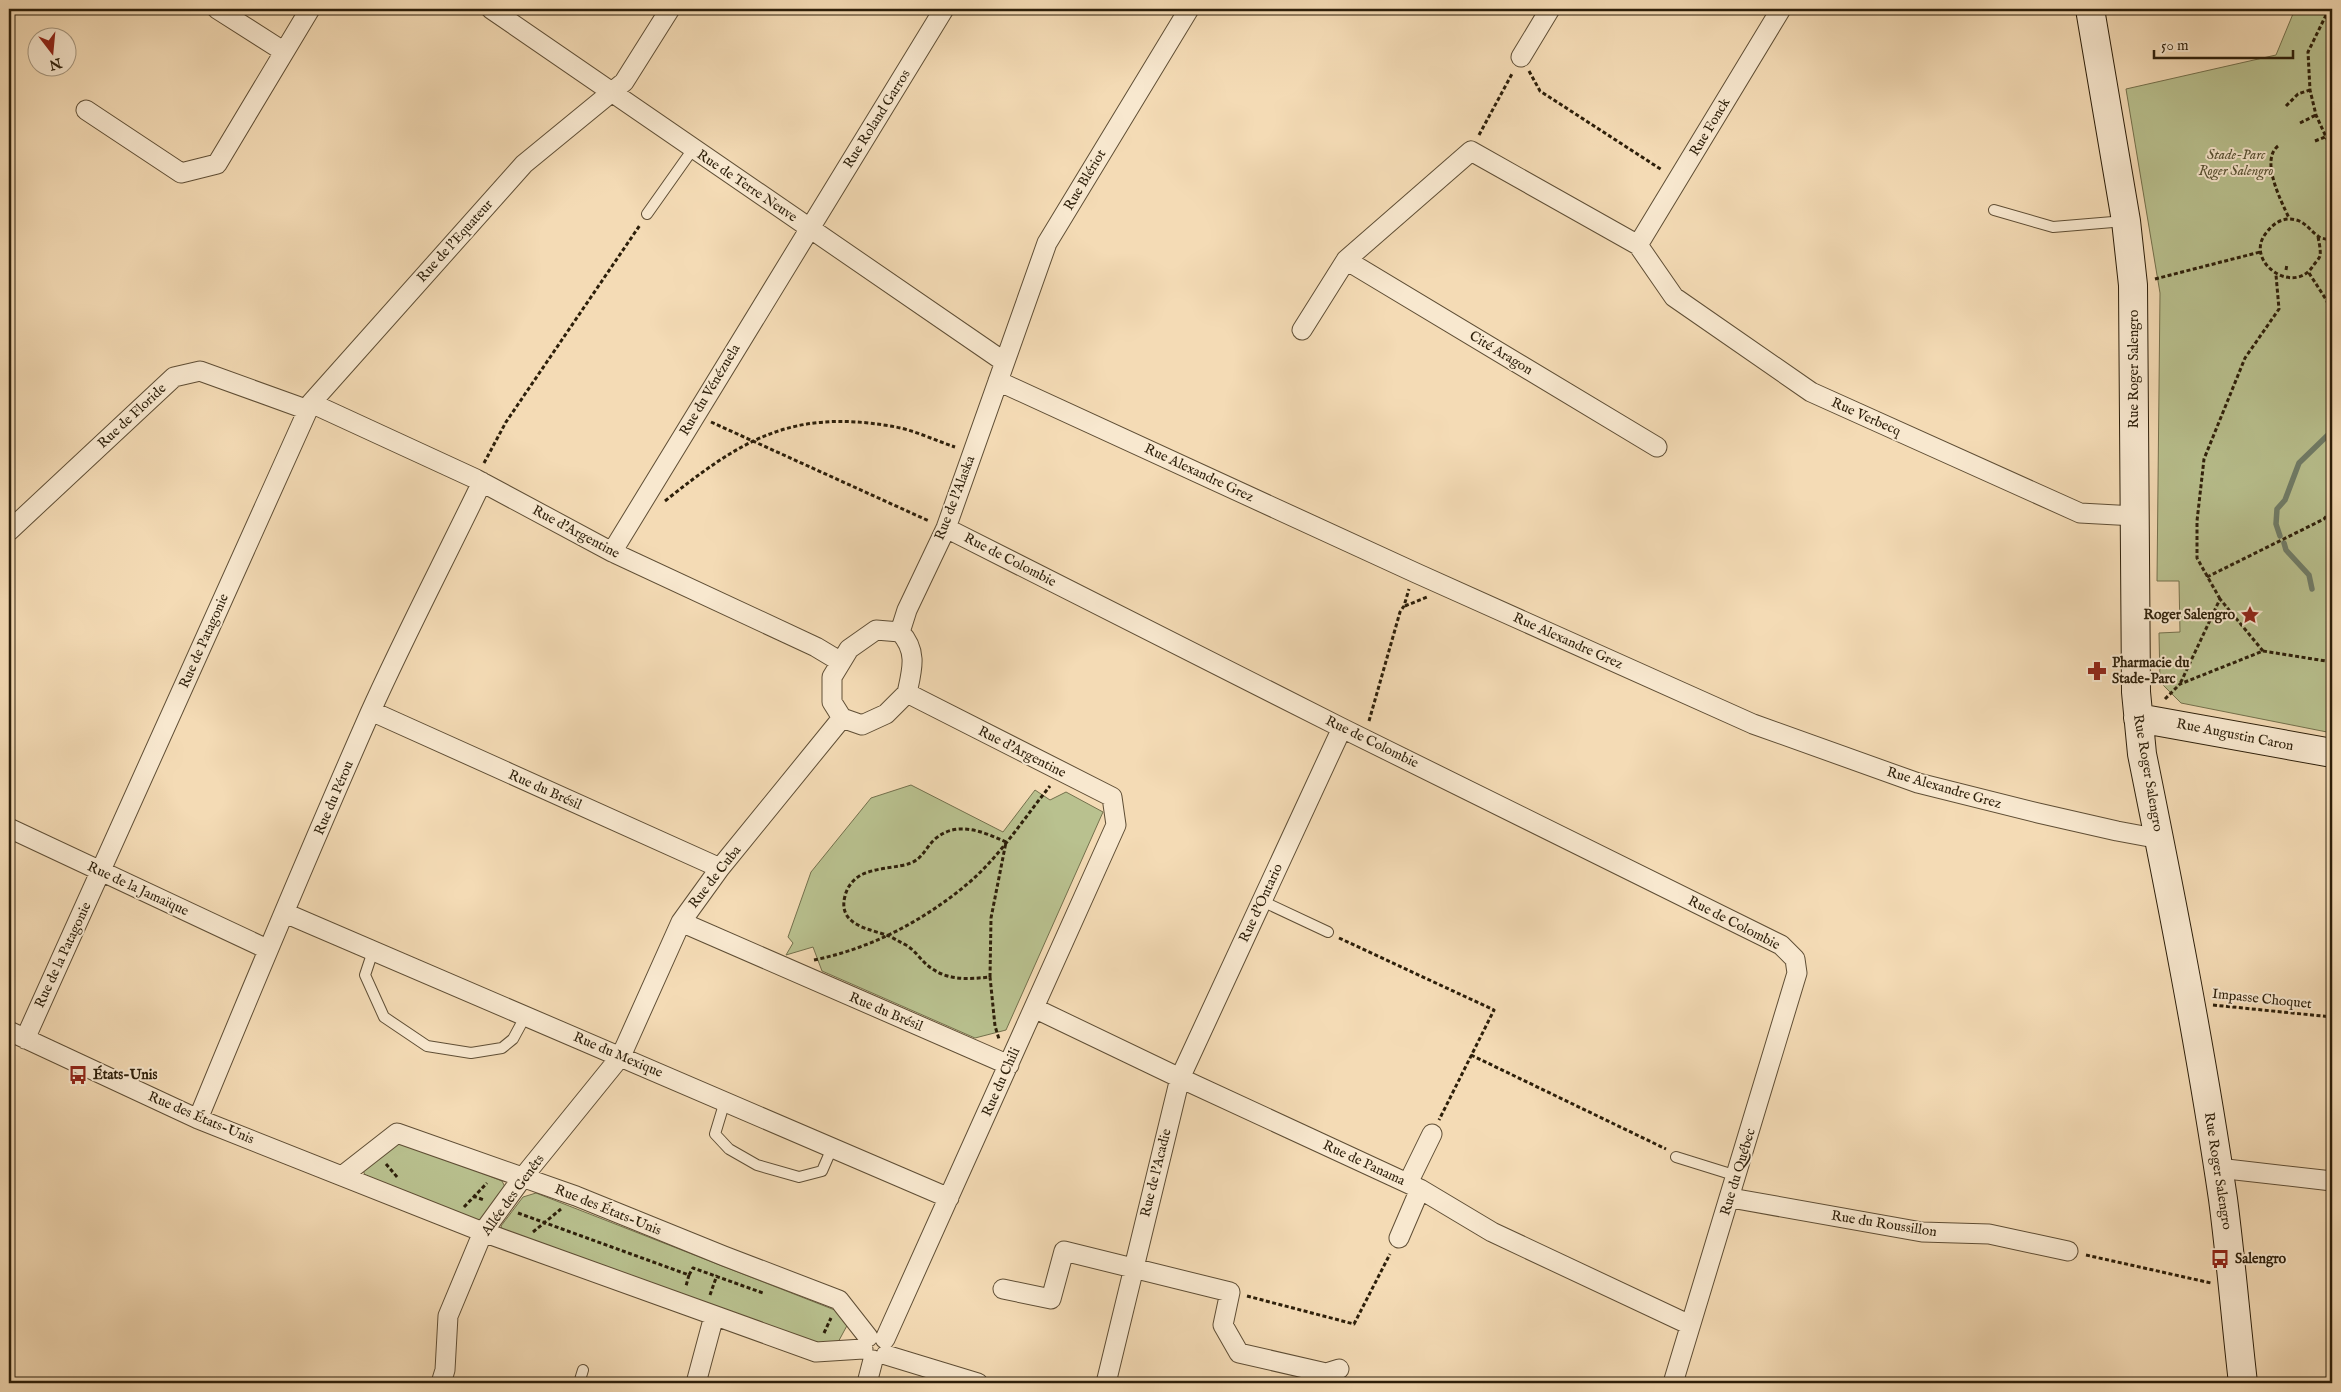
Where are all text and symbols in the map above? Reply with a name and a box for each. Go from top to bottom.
north arrow [28,28,78,78]
scale bar [2154,28,2292,60]
text: 50 m [2161,36,2189,55]
text: N [47,53,65,74]
street label: Rue Roland Garros [839,66,915,172]
street label: Rue Fonck [1686,94,1735,159]
street label: Rue de Terre Neuve [693,146,801,227]
street label: Rue Blériot [1060,146,1110,214]
park label: Stade-Parc Roger Salengro [2199,146,2273,181]
street label: Rue de l'Equateur [413,196,497,286]
street label: Rue Roger Salengro [2125,309,2143,428]
street label: Cité Aragon [1466,327,1537,379]
street label: Rue du Vénézuela [676,340,745,439]
street label: Rue de Floride [94,379,170,452]
street label: Rue Verbecq [1828,394,1904,441]
street label: Rue Alexandre Grez [1141,440,1257,506]
street label: Rue de l'Alaska [931,452,980,543]
street label: Rue d'Argentine [529,501,623,563]
street label: Rue de Colombie [961,529,1060,591]
street label: Rue de Patagonie [175,590,233,691]
place icon: Roger Salengro [2239,604,2261,626]
place label: Roger Salengro [2143,606,2235,624]
street label: Rue Alexandre Grez [1510,609,1626,674]
place label: Pharmacie du Stade-Parc [2112,654,2190,688]
pharmacy icon: Pharmacie du Stade-Parc [2086,660,2108,682]
street label: Rue de Colombie [1322,712,1422,773]
street label: Rue Roger Salengro [2129,713,2167,834]
street label: Rue Augustin Caron [2175,715,2296,755]
street label: Rue d'Argentine [975,722,1070,782]
street label: Rue du Pérou [310,758,358,838]
street label: Rue Alexandre Grez [1885,763,2004,813]
street label: Rue du Brésil [506,766,585,814]
street label: Rue de Cuba [685,841,746,912]
street label: Rue de la Jamaïque [84,858,192,921]
street label: Rue d'Ontario [1235,860,1287,945]
street label: Rue de Colombie [1685,892,1784,954]
street label: Rue de la Patagonie [31,899,96,1011]
street label: Impasse Choquet [2211,985,2313,1013]
street label: Rue du Brésil [846,988,926,1036]
street label: Rue du Mexique [570,1028,666,1082]
street label: Rue du Chili [978,1044,1024,1119]
bus stop icon: États-Unis [67,1064,89,1086]
place label: États-Unis [93,1065,157,1084]
street label: Rue des États-Unis [145,1087,257,1149]
street label: Rue Roger Salengro [2200,1111,2236,1232]
street label: Rue de l'Acadie [1136,1126,1176,1219]
street label: Rue du Québec [1716,1126,1760,1218]
street label: Rue de Panama [1320,1136,1409,1190]
street label: Allée des Genêts [477,1151,549,1240]
street label: Rue des États-Unis [552,1179,664,1240]
street label: Rue du Roussillon [1830,1207,1939,1241]
bus stop icon: Salengro [2209,1248,2231,1270]
place label: Salengro [2235,1250,2287,1268]

